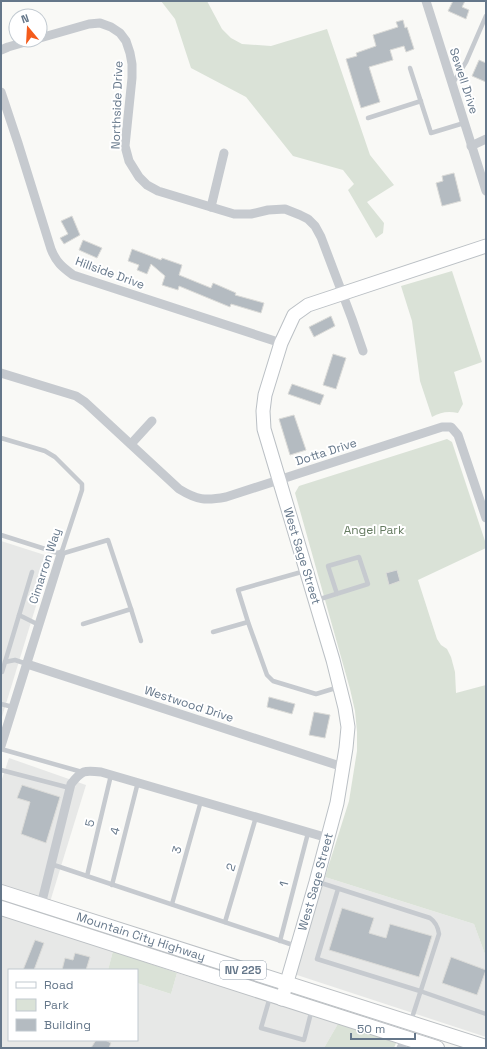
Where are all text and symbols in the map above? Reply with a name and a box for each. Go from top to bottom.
north arrow [8,8,48,48]
text: N [19,11,31,26]
street label: Sewell Drive [446,46,482,116]
street label: Northside Drive [107,60,127,150]
street label: Hillside Drive [73,253,147,293]
street label: Dotta Drive [293,435,359,469]
street label: West Sage Street [280,505,324,607]
park label: Angel Park [344,522,405,538]
street label: Cimarron Way [25,526,65,606]
street label: Westwood Drive [142,682,236,726]
street label: 5 [81,818,99,828]
street label: 4 [106,825,124,837]
street label: West Sage Street [294,831,337,933]
street label: 3 [168,844,186,856]
street label: 2 [222,861,240,873]
street label: 1 [276,880,292,888]
street label: Mountain City Highway [75,909,207,965]
road number: NV 225 [220,961,266,979]
legend [8,969,138,1041]
text: Road [44,977,73,993]
text: Park [44,997,69,1013]
scale bar [351,1015,415,1041]
text: Building [44,1017,91,1033]
text: 50 m [357,1021,385,1037]

